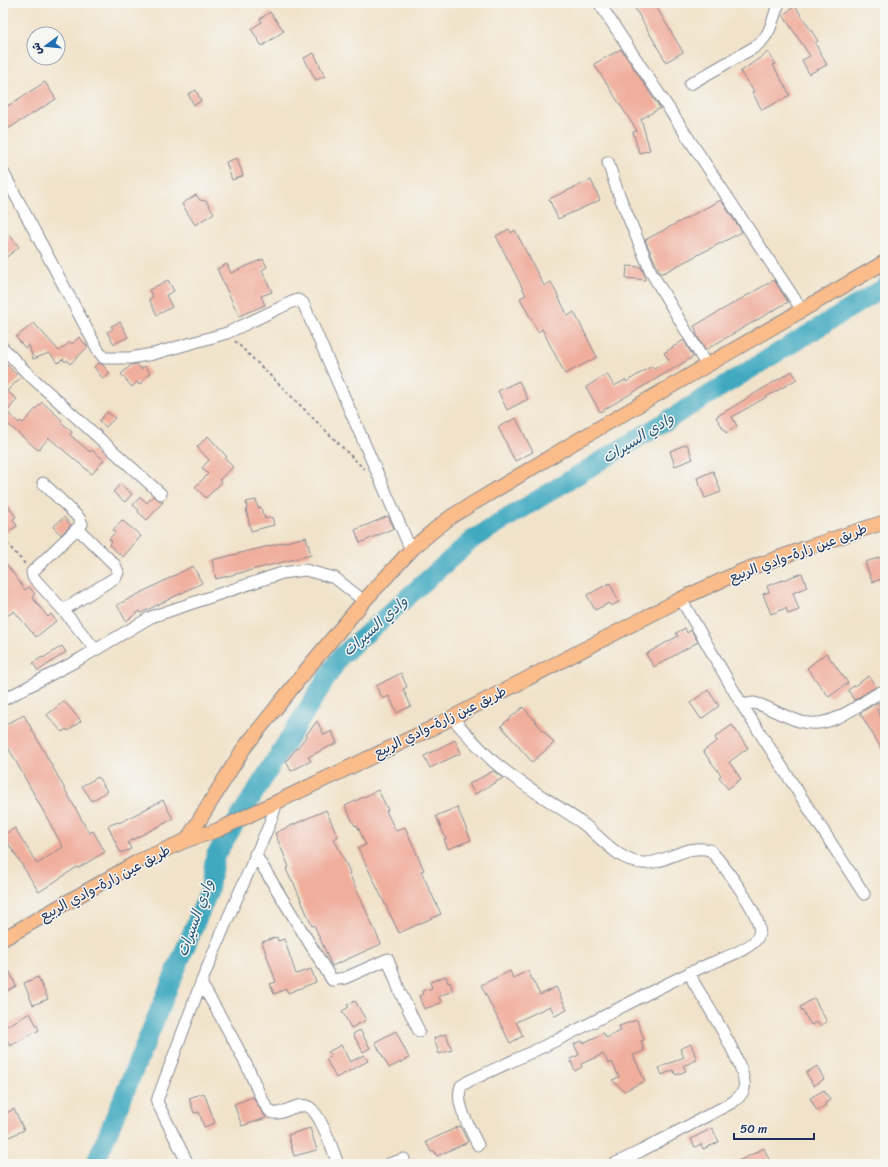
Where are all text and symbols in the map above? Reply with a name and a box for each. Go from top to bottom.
north arrow [26,26,66,66]
text: ش [26,40,48,57]
water label: وادي السيرات [597,406,679,470]
street label: طريق عين زارة-وادي الربيع [725,516,871,590]
water label: وادي السيرات [336,589,414,663]
street label: طريق عين زارة-وادي الربيع [369,679,511,765]
street label: طريق عين زارة-وادي الربيع [35,838,175,928]
water label: وادي السيرات [169,876,221,960]
scale bar [734,1115,814,1141]
text: 50 m [740,1118,767,1140]

